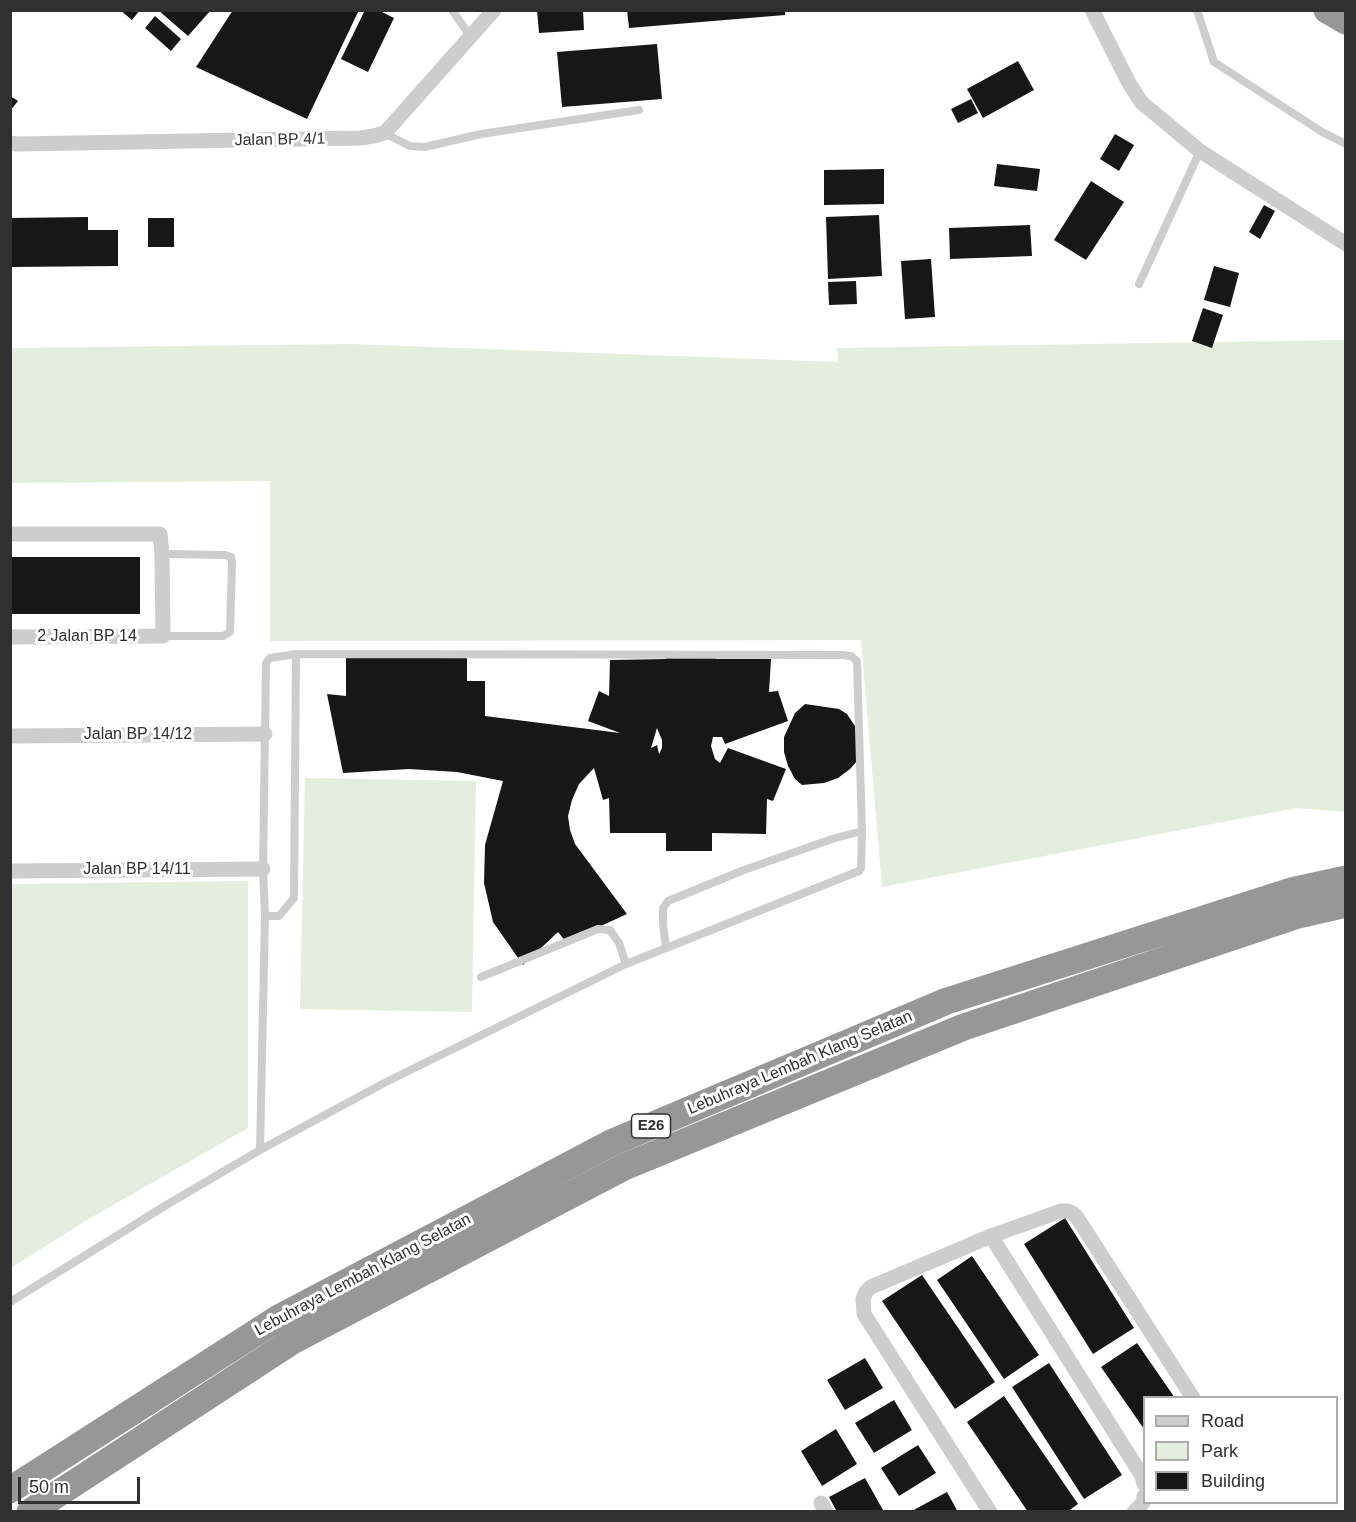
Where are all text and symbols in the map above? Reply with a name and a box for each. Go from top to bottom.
street label: Jalan BP 4/1 [234,130,326,150]
street label: 2 Jalan BP 14 [37,627,137,647]
street label: Jalan BP 14/12 [84,725,192,745]
street label: Jalan BP 14/11 [83,860,191,880]
street label: Lebuhraya Lembah Klang Selatan [685,1007,915,1119]
road number: E26 [632,1114,670,1138]
street label: Lebuhraya Lembah Klang Selatan [252,1210,474,1340]
legend [1143,1396,1338,1504]
text: Road [1201,1411,1244,1431]
text: Park [1201,1441,1238,1461]
scale bar [21,1465,142,1503]
text: Building [1201,1471,1265,1491]
text: 50 m [29,1477,69,1497]

